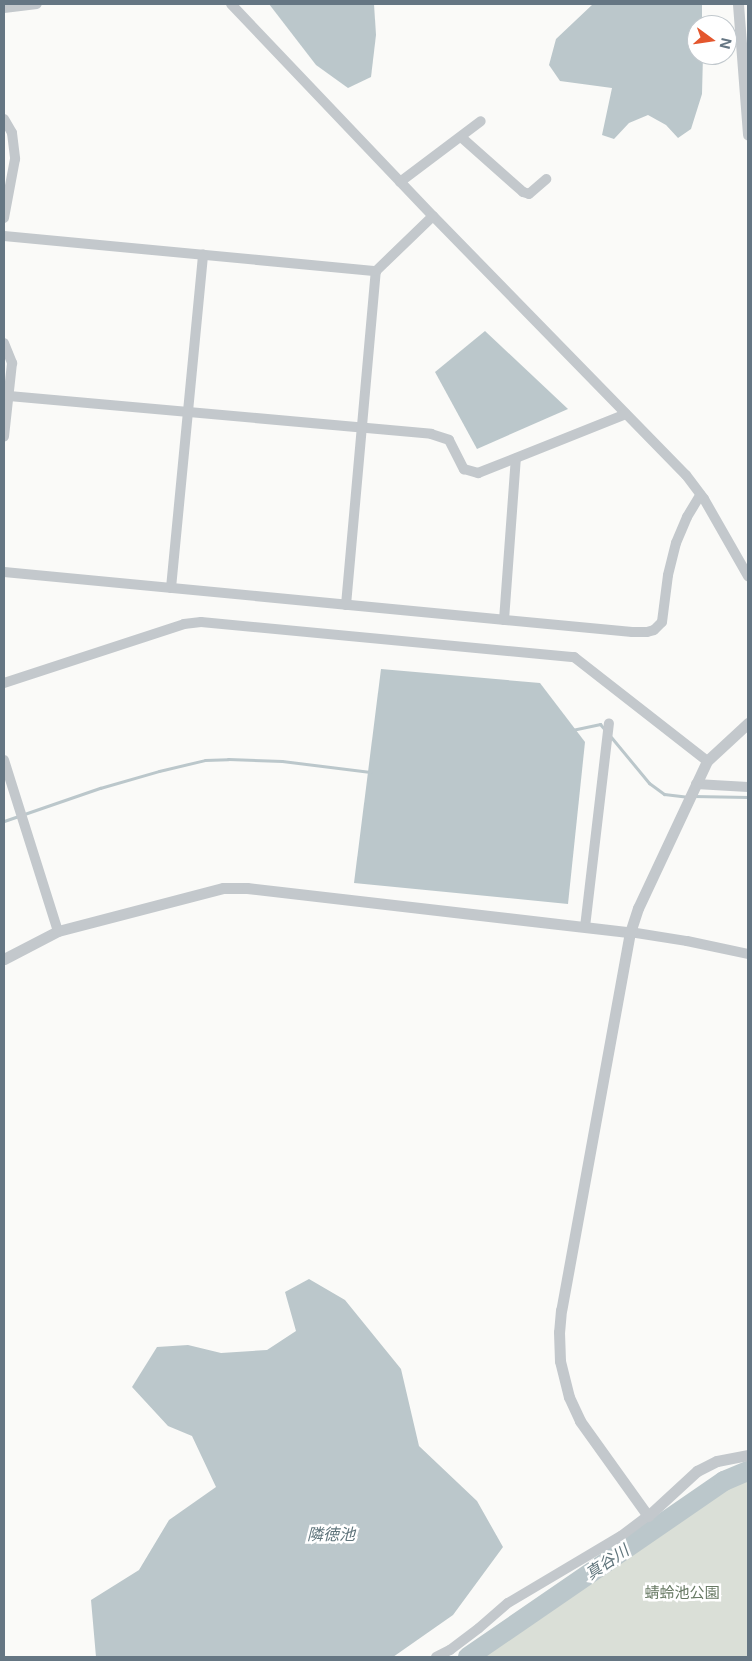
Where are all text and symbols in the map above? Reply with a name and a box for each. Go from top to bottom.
north arrow [687,15,737,65]
text: N [717,36,736,51]
water label: 隣徳池 [307,1524,355,1544]
water label: 真谷川 [582,1541,632,1583]
park label: 蜻蛉池公園 [645,1584,719,1602]

